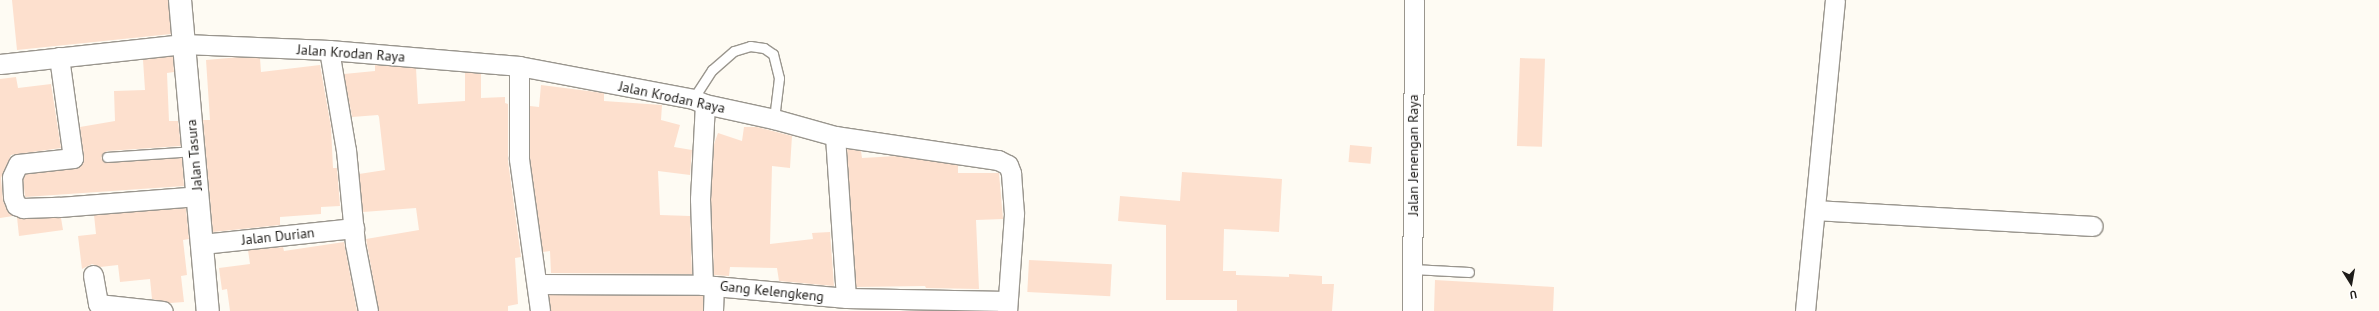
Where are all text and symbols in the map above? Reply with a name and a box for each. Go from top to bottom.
street label: Jalan Krodan Raya [296,41,406,65]
street label: Jalan Krodan Raya [617,78,727,116]
street label: Jalan Jenengan Raya [1405,94,1421,216]
street label: Jalan Tasura [183,118,205,192]
street label: Jalan Durian [241,224,315,248]
north arrow [2331,263,2371,303]
street label: Gang Kelengkeng [719,277,825,305]
text: U [2349,287,2358,302]

